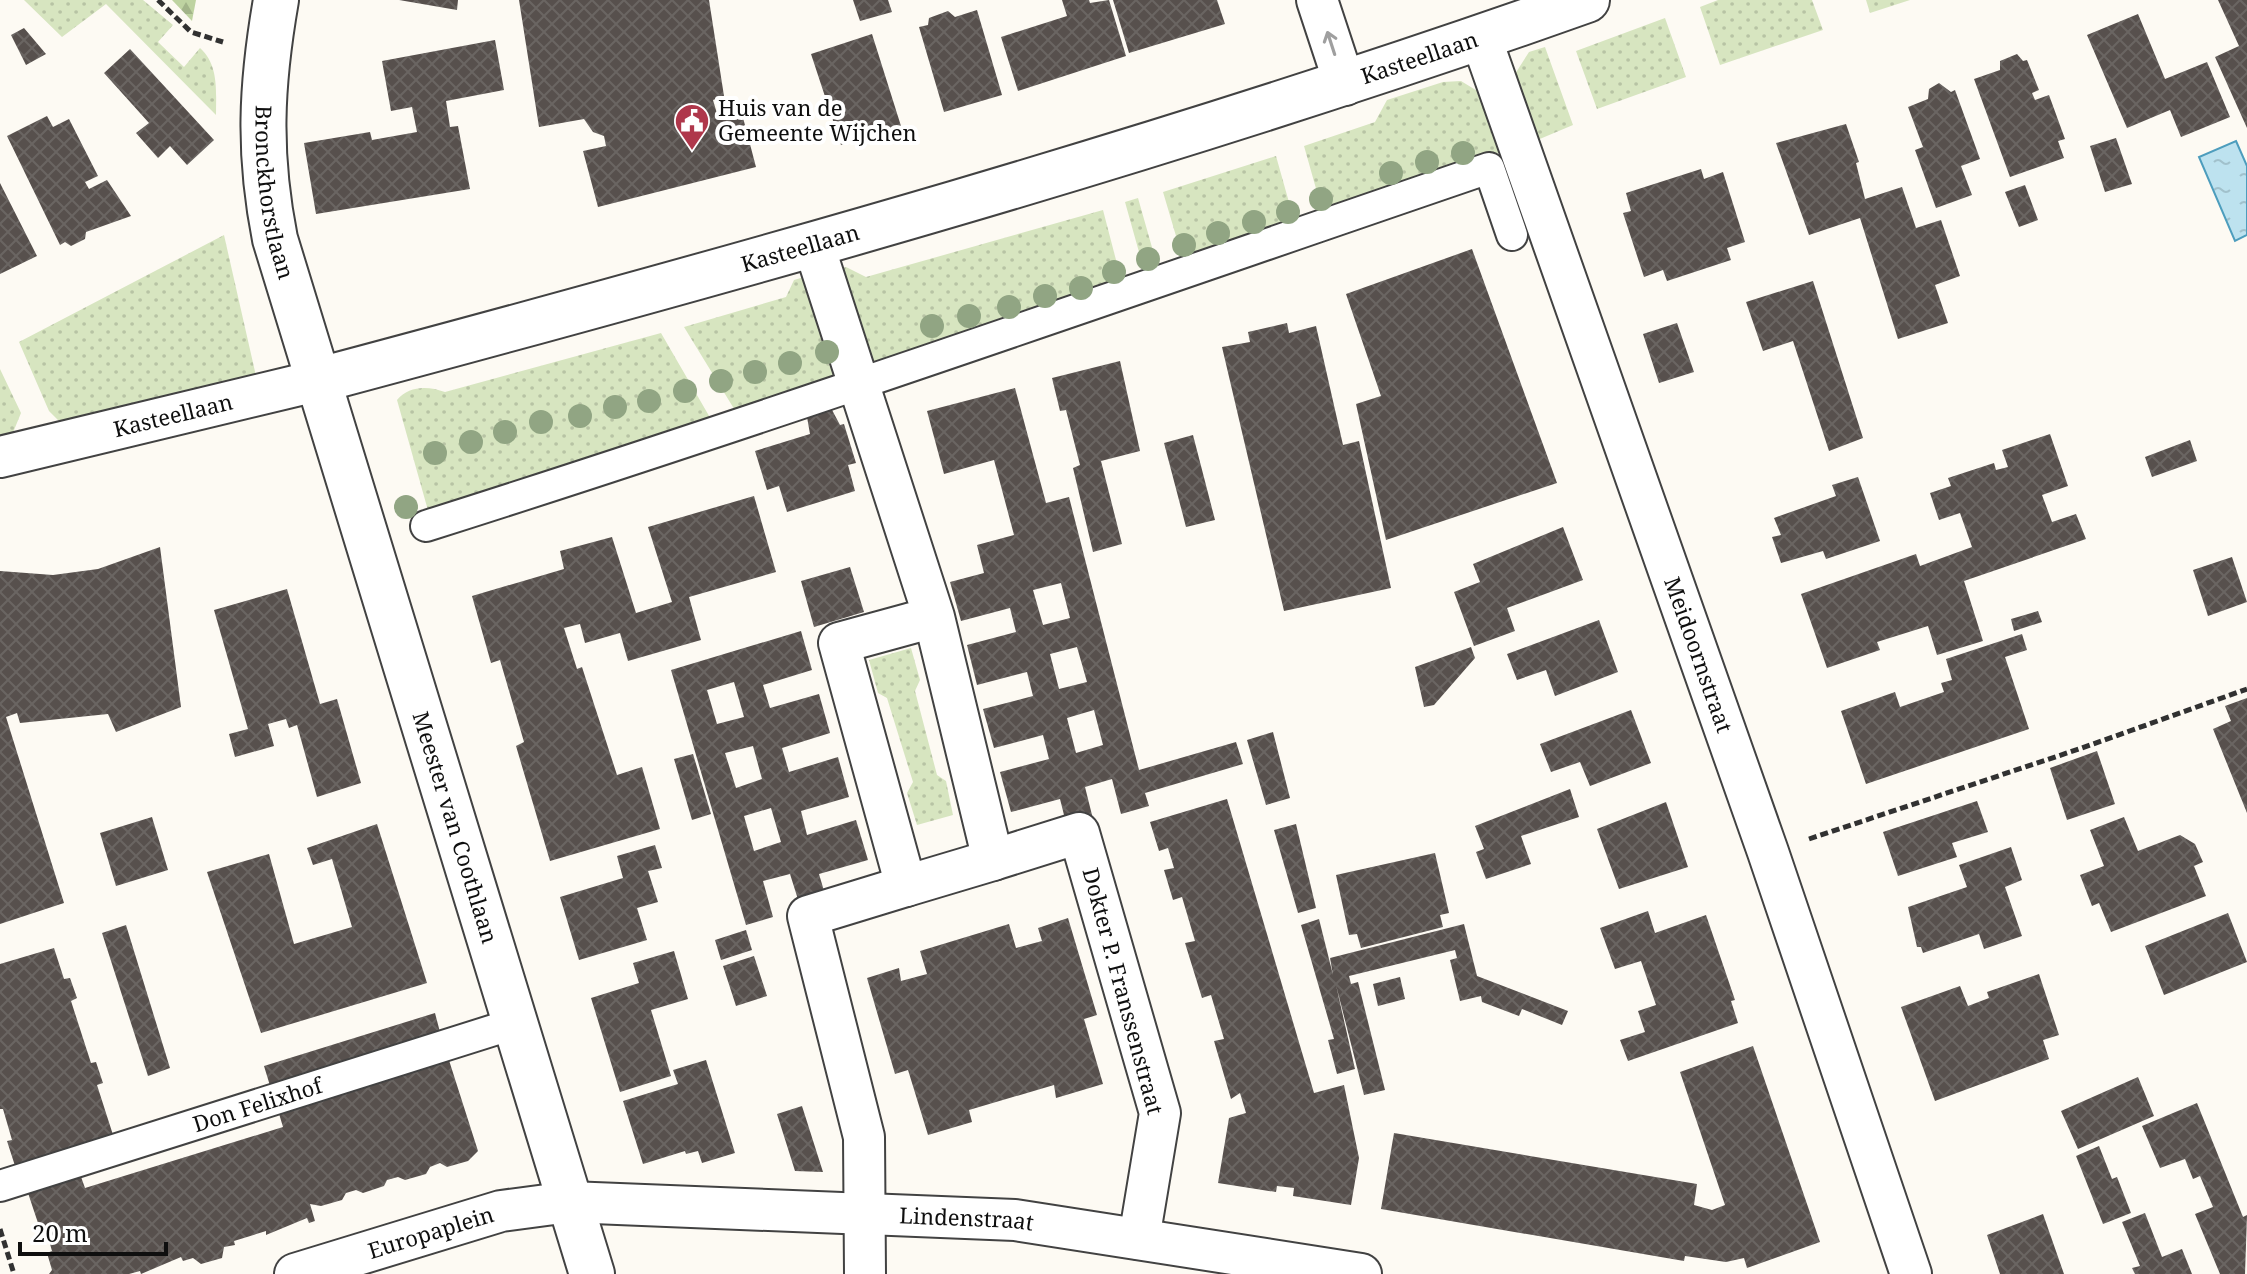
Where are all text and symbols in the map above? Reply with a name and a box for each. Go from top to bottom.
street label: Kasteellaan [1357,23,1482,90]
one-way arrow [1323,30,1338,55]
place label: Huis van de Gemeente Wijchen [718,92,917,147]
public building icon: Huis van de Gemeente Wijchen [673,102,711,152]
street label: Bronckhorstlaan [249,105,302,283]
street label: Kasteellaan [737,216,862,278]
street label: Kasteellaan [110,386,235,443]
street label: Meidoornstraat [1658,573,1741,737]
street label: Meester van Coothlaan [407,707,506,947]
street label: Dokter P. Franssenstraat [1077,864,1171,1118]
street label: Don Felixhof [189,1069,327,1138]
street label: Europaplein [364,1198,497,1265]
street label: Lindenstraat [899,1199,1036,1237]
scale bar [20,1206,166,1256]
text: 20 m [32,1216,88,1249]

